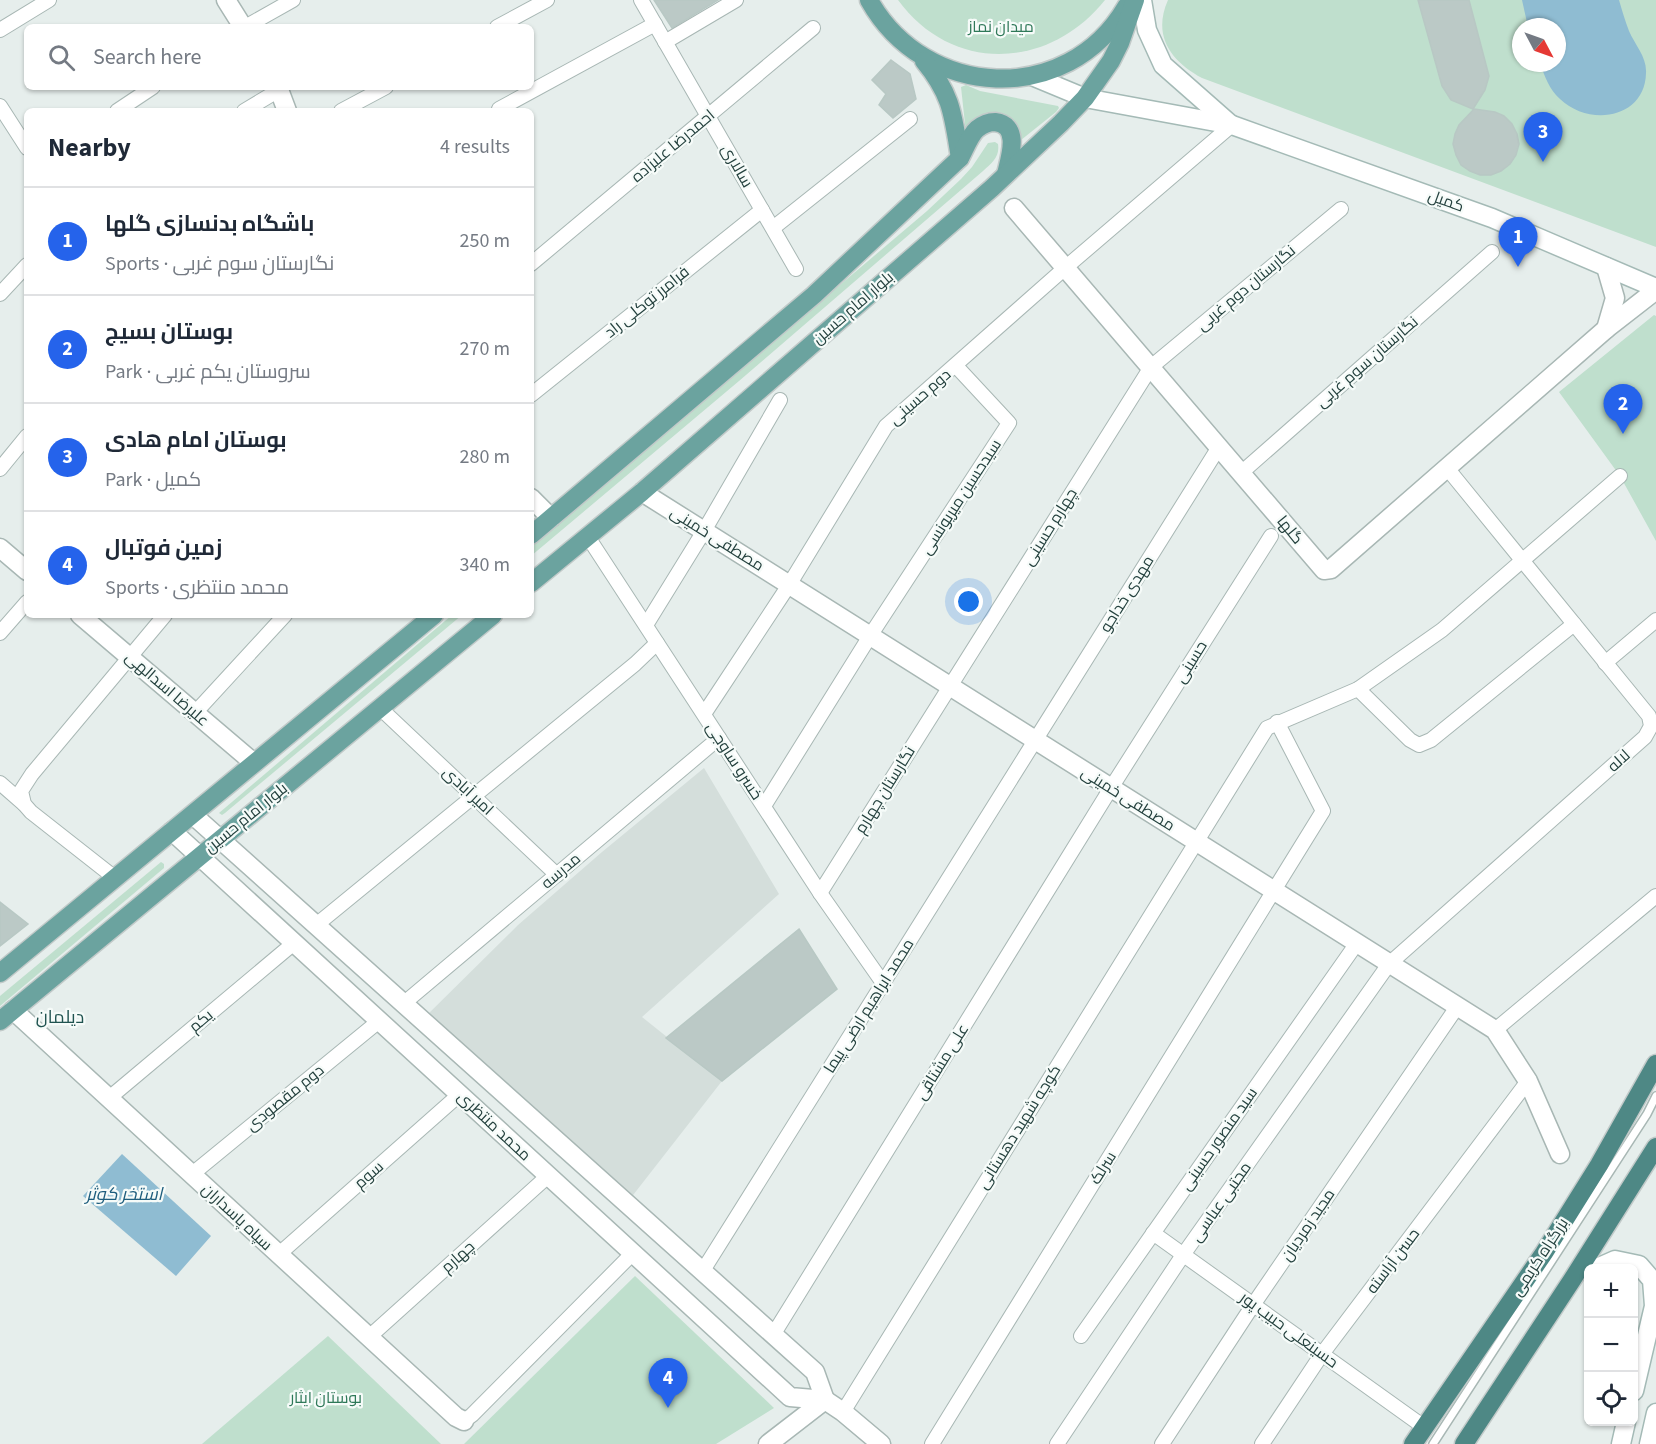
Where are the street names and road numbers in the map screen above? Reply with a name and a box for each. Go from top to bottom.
street label: احمدرضا علیزاده [626,104,720,188]
street label: سالاری [716,140,758,192]
street label: کمیل [1425,184,1467,218]
street label: نگارستان دوم غربی [1192,240,1300,336]
street label: فرامرز توکلی راد [600,261,694,343]
street label: بلوار امام حسین [808,267,898,349]
street label: نگارستان سوم غربی [1311,311,1423,413]
street label: دوم حسینی [884,364,956,430]
street label: سیدحسین میریونسی [915,435,1007,559]
street label: چهارم حسینی [1017,484,1083,570]
street label: مصطفی خمینی [666,501,768,577]
street label: گلها [1272,511,1308,549]
street label: مهدی خداجو [1095,551,1159,637]
street label: حسینی [1169,637,1213,687]
street label: علیرضا اسدالهی [120,646,214,732]
street label: خسرو ساوجی [701,718,767,804]
street label: نگارستان چهارم [849,742,921,838]
street label: لاله [1603,745,1635,777]
street label: مصطفی خمینی [1077,761,1179,837]
street label: امیر آبادی [438,762,498,820]
street label: بلوار امام حسین [200,778,292,858]
street label: مدرسه [536,848,586,894]
street label: محمد ابراهیم ارضی پیما [819,935,919,1077]
street label: یکم [184,1004,218,1038]
street label: علی مشتاقی [910,1020,974,1104]
street label: دوم مقصودی [241,1060,329,1136]
street label: کوچه شهید دهستانی [972,1061,1066,1193]
street label: سید منصور حسینی [1175,1083,1263,1195]
street label: محمد منتظری [452,1086,536,1166]
street label: سرلک [1084,1147,1122,1189]
street label: سوم [350,1156,388,1194]
street label: مجتبی عباسی [1185,1158,1257,1246]
street label: سپاه پاسداران [197,1178,277,1256]
street label: مجید زمردیان [1276,1184,1340,1266]
street label: بزرگراه کریمی [1506,1213,1574,1301]
street label: حسن آراسته [1361,1224,1425,1298]
street label: چهارم [436,1236,480,1278]
street label: حسینعلی حبیب پور [1234,1286,1343,1373]

